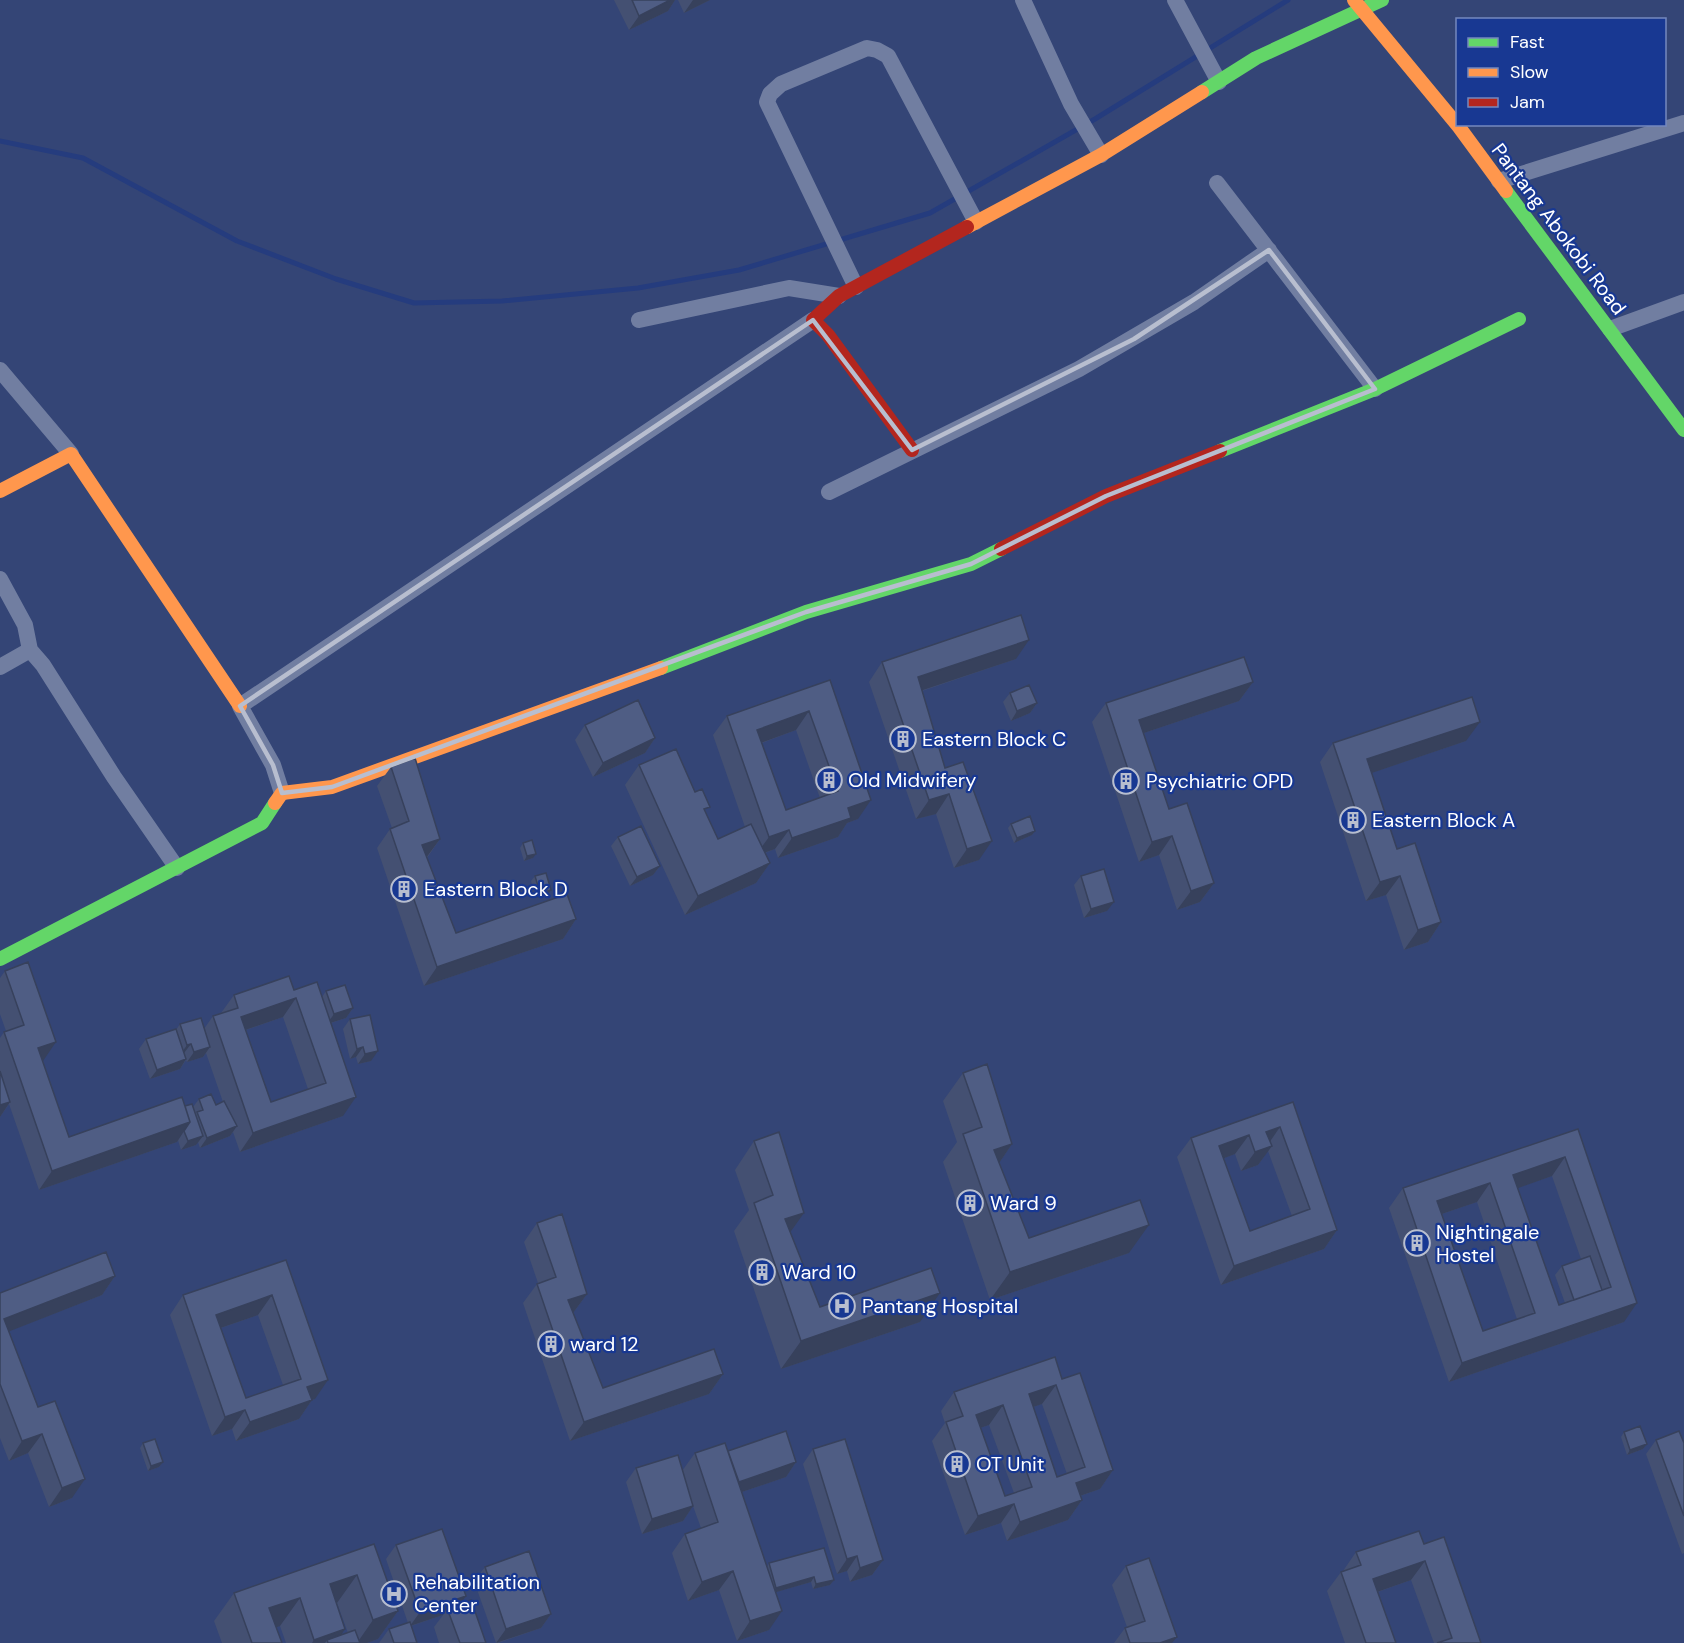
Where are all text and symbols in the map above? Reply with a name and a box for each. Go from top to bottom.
legend [1456,18,1666,126]
text: Fast [1510,30,1545,54]
text: Slow [1510,60,1549,84]
text: Jam [1510,90,1545,114]
street label: Pantang Abokobi Road [1486,138,1632,320]
building icon: Eastern Block C [888,724,918,754]
place label: Eastern Block C [922,726,1066,752]
building icon: Old Midwifery [814,765,844,795]
building icon: Psychiatric OPD [1111,766,1141,796]
place label: Old Midwifery [848,767,976,793]
place label: Psychiatric OPD [1146,768,1293,794]
building icon: Eastern Block A [1338,805,1368,835]
place label: Eastern Block A [1372,807,1515,833]
building icon: Eastern Block D [389,874,419,904]
place label: Eastern Block D [424,876,568,902]
building icon: Ward 9 [955,1188,985,1218]
place label: Ward 9 [990,1190,1057,1216]
place label: Nightingale Hostel [1436,1219,1539,1268]
building icon: Nightingale Hostel [1402,1228,1432,1258]
building icon: Ward 10 [747,1257,777,1287]
place label: Ward 10 [782,1259,856,1285]
hospital icon: Pantang Hospital [827,1291,857,1321]
place label: Pantang Hospital [862,1293,1018,1319]
building icon: ward 12 [536,1329,566,1359]
place label: ward 12 [570,1331,638,1357]
building icon: OT Unit [942,1449,972,1479]
place label: OT Unit [976,1451,1045,1477]
place label: Rehabilitation Center [414,1569,540,1618]
hospital icon: Rehabilitation Center [379,1579,409,1609]

